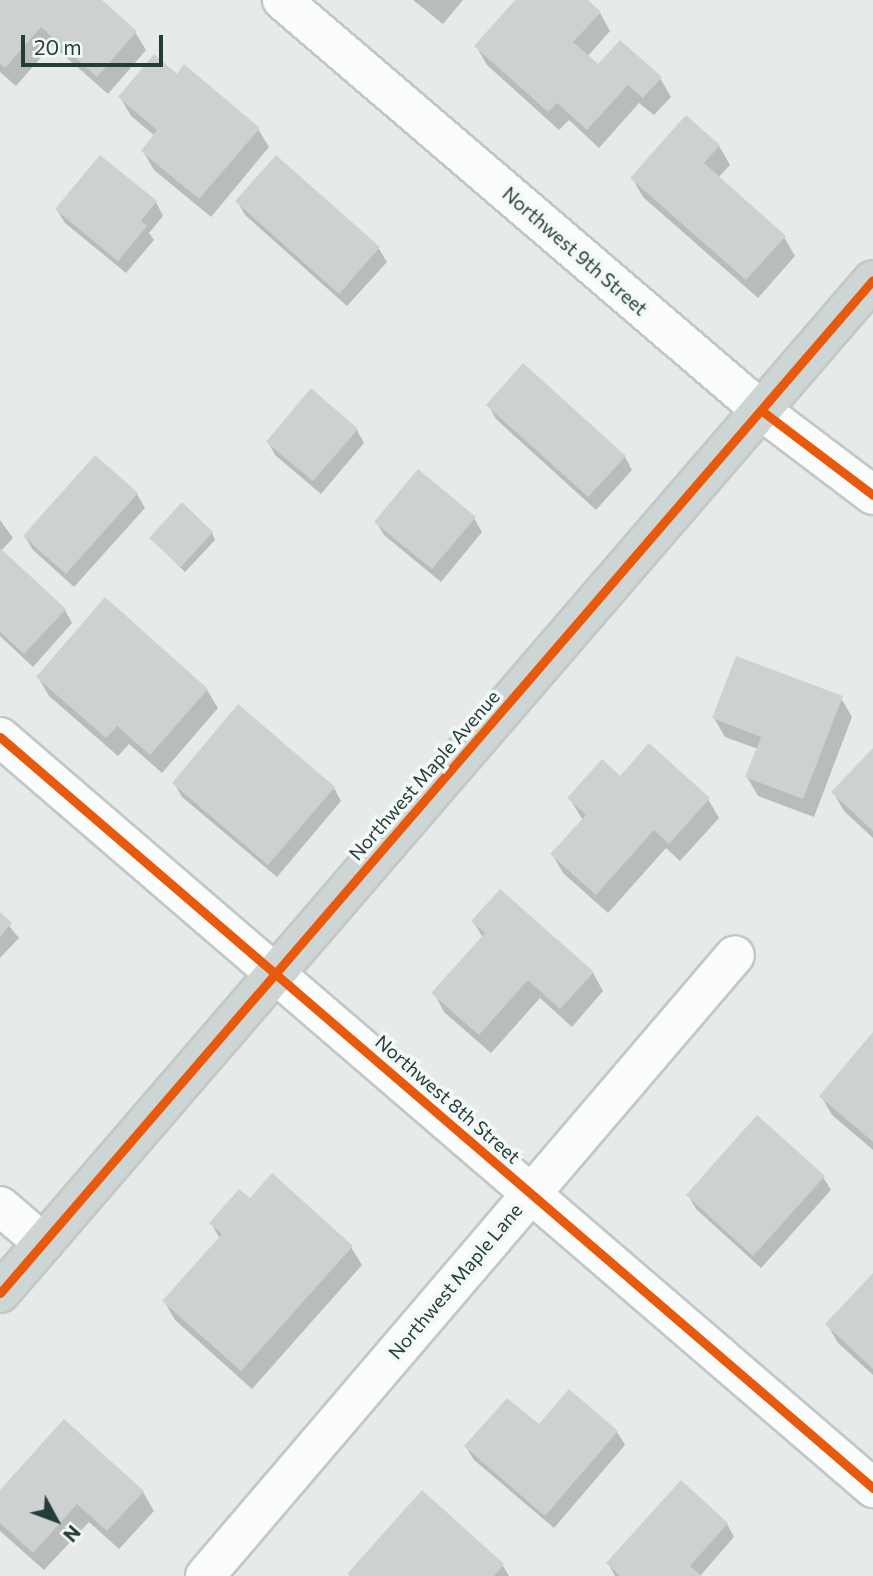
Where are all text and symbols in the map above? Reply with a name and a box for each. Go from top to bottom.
scale bar [24,21,166,65]
text: 20 m [34,34,82,59]
street label: Northwest 9th Street [498,182,652,320]
street label: Northwest Maple Avenue [344,685,504,865]
street label: Northwest 8th Street [371,1030,525,1168]
street label: Northwest Maple Lane [383,1199,527,1363]
north arrow [21,1485,91,1555]
text: N [59,1521,86,1547]

